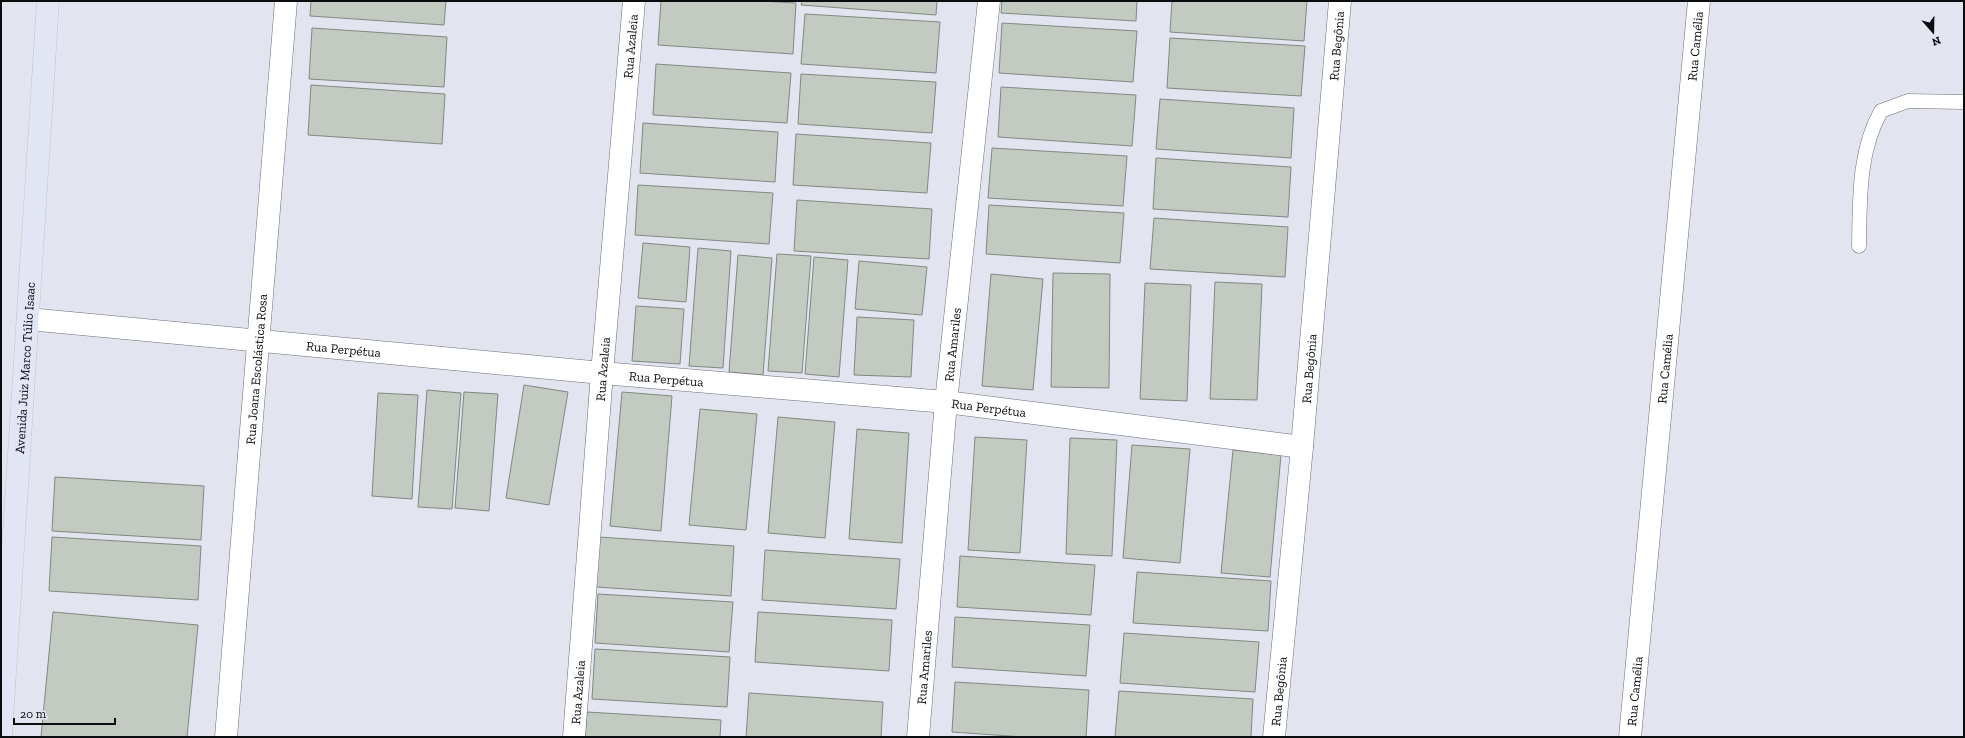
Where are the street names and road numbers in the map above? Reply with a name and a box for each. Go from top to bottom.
street label: Rua Begônia [1326,10,1347,81]
street label: Rua Camélia [1684,10,1706,82]
street label: Rua Azaleia [620,13,640,79]
street label: Avenida Juiz Marco Túlio Isaac [12,281,38,454]
street label: Rua Joana Escolástica Rosa [242,292,270,445]
street label: Rua Amariles [941,306,964,382]
street label: Rua Camélia [1654,332,1675,404]
street label: Rua Begônia [1298,333,1319,404]
street label: Rua Azaleia [592,336,613,402]
street label: Rua Perpétua [306,338,382,360]
street label: Rua Perpétua [628,368,705,389]
street label: Rua Perpétua [951,395,1028,420]
street label: Rua Amariles [913,629,934,705]
street label: Rua Begônia [1268,655,1289,727]
street label: Rua Camélia [1624,655,1645,727]
street label: Rua Azaleia [568,659,587,725]

